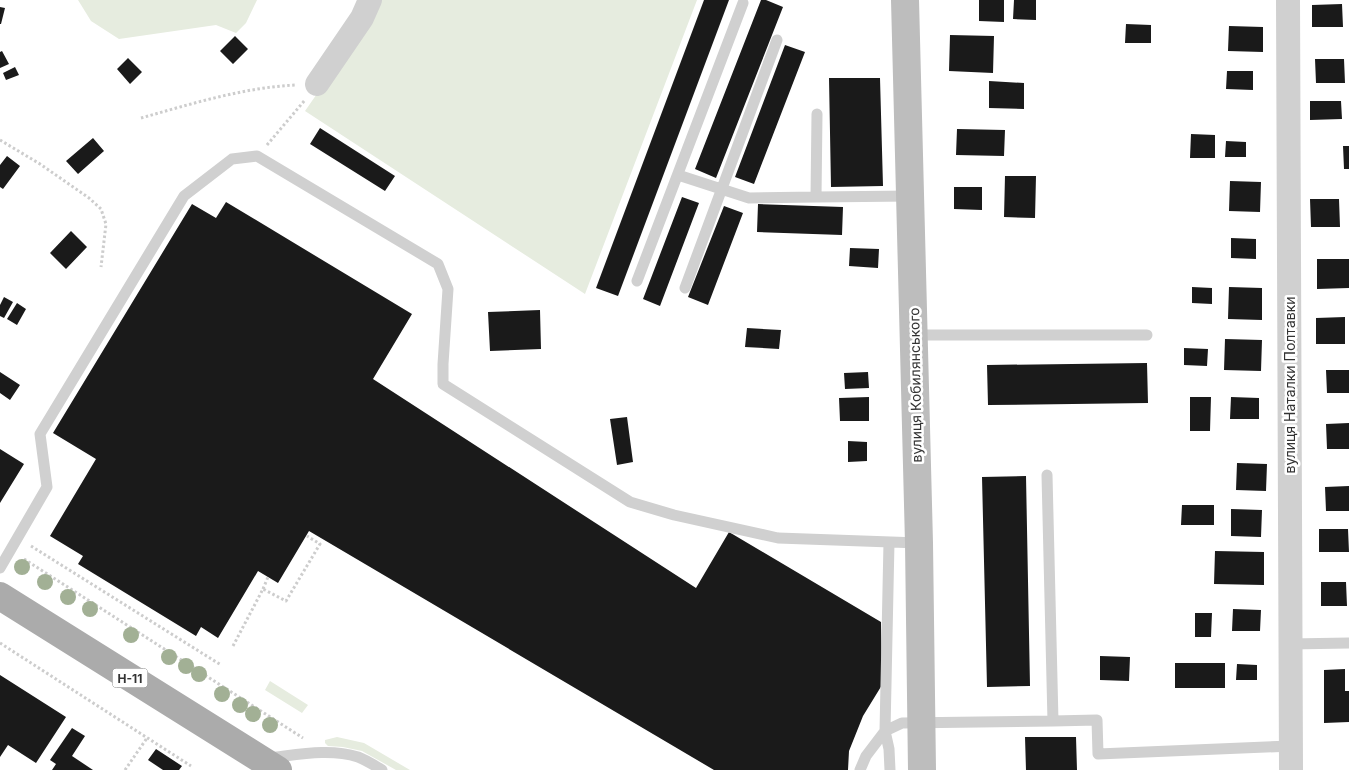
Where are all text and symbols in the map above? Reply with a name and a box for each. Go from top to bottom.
street label: вулиця Наталки Полтавки [1281,296,1298,474]
street label: вулиця Кобилянського [905,307,925,463]
road number: Н-11 [112,668,148,688]

